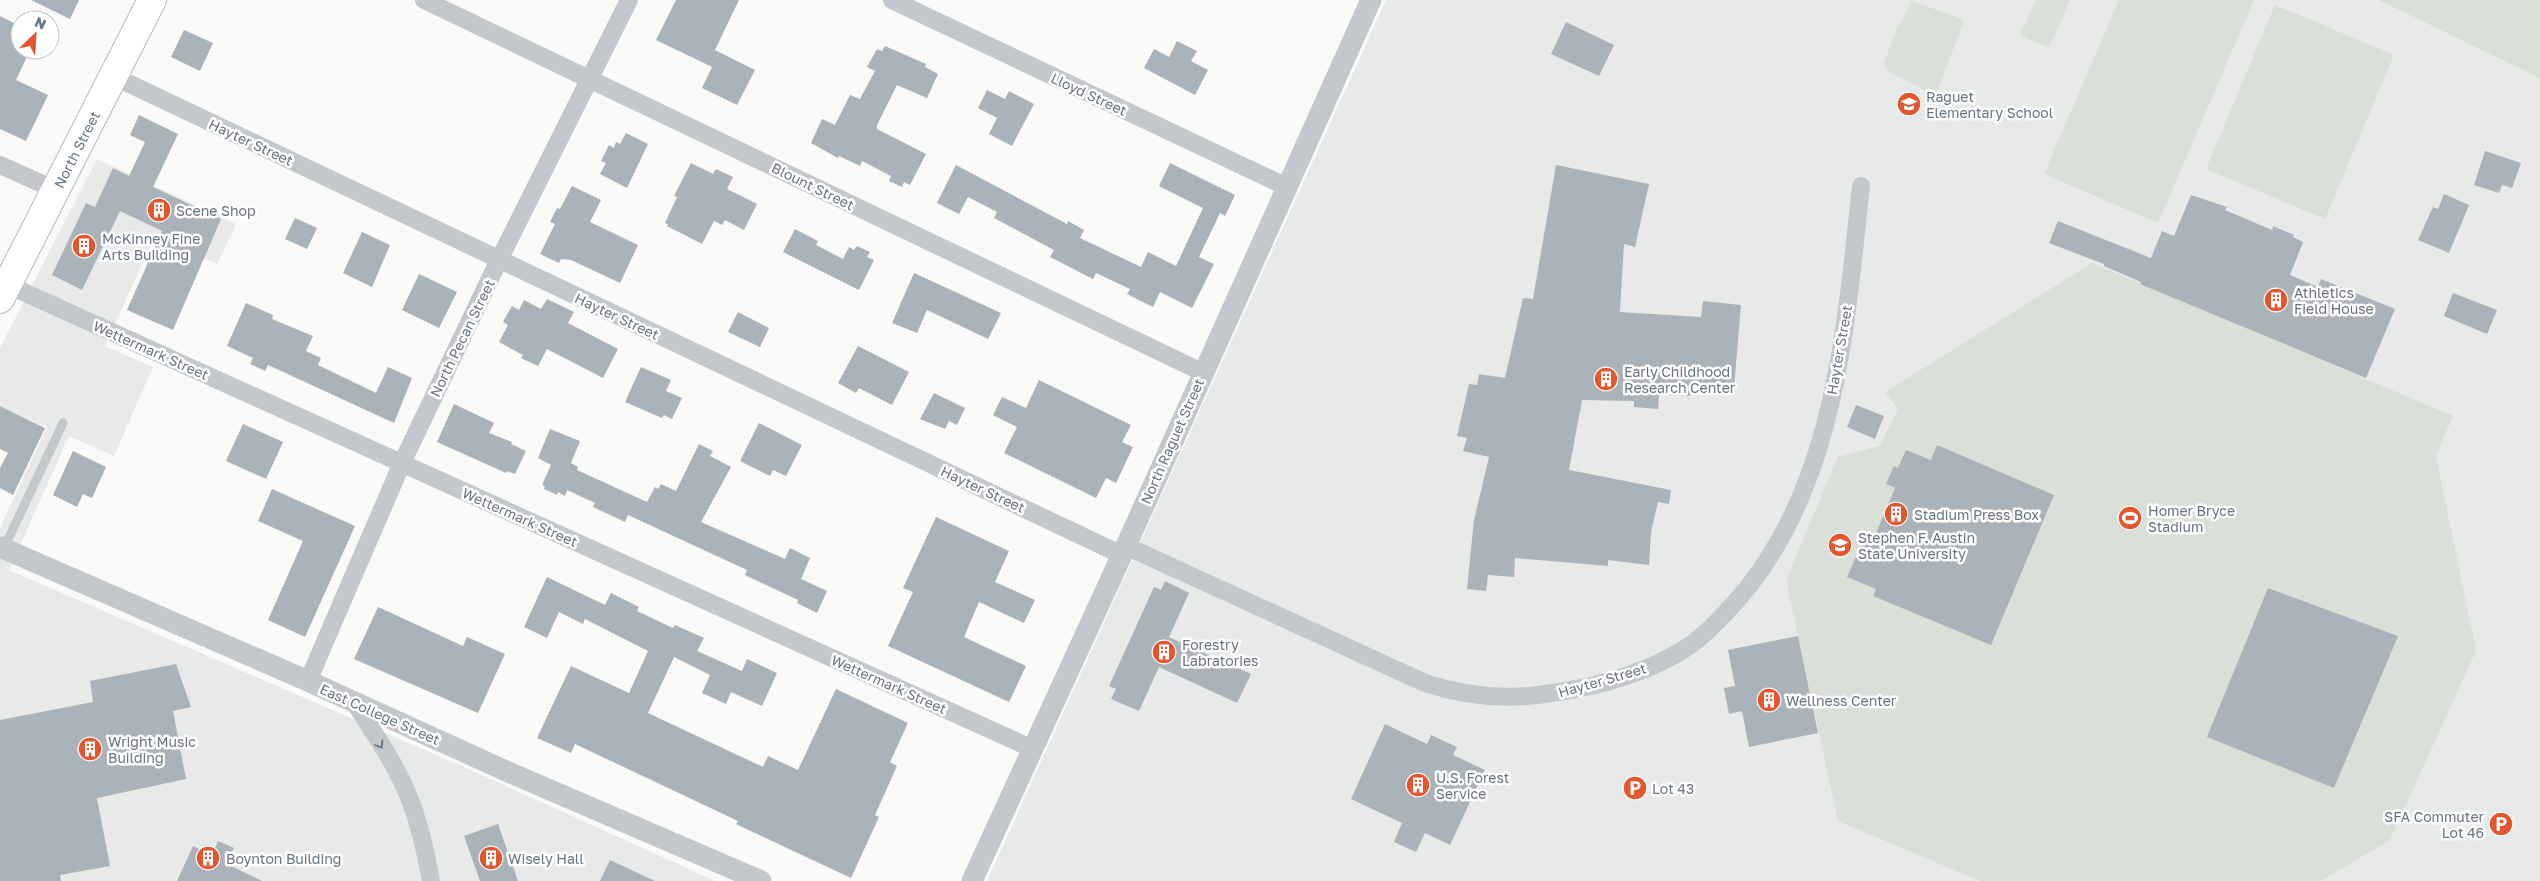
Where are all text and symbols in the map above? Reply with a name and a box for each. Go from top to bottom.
north arrow [10,10,60,60]
text: N [32,13,49,33]
street label: Lloyd Street [1049,69,1129,119]
place label: Raguet Elementary School [1926,88,2053,121]
school or university icon: Raguet Elementary School [1896,91,1922,117]
street label: North Street [50,108,103,191]
street label: Hayter Street [206,115,296,169]
street label: Blount Street [769,159,857,213]
building icon: Scene Shop [146,197,172,223]
place label: Scene Shop [176,202,256,219]
place label: McKinney Fine Arts Building [102,230,200,263]
building icon: McKinney Fine Arts Building [71,233,97,259]
street label: North Pecan Street [426,276,498,400]
place label: Athletics Field House [2294,284,2374,317]
building icon: Athletics Field House [2263,287,2289,313]
street label: Hayter Street [572,289,662,343]
street label: Hayter Street [1823,304,1855,396]
street label: Wettermark Street [91,317,211,383]
place label: Early Childhood Research Center [1624,363,1736,396]
building icon: Early Childhood Research Center [1593,366,1619,392]
street label: North Raguet Street [1137,376,1207,506]
street label: Hayter Street [938,462,1028,516]
street label: Wettermark Street [460,484,580,550]
building icon: Stadium Press Box [1883,501,1909,527]
place label: Homer Bryce Stadium [2148,502,2235,535]
sports icon: Homer Bryce Stadium [2117,505,2143,531]
place label: Stadium Press Box [1914,506,2039,523]
place label: Stephen F. Austin State University [1858,529,1975,562]
school or university icon: Stephen F. Austin State University [1827,532,1853,558]
place label: Forestry Labratories [1182,636,1258,669]
building icon: Forestry Labratories [1151,639,1177,665]
street label: Wettermark Street [829,651,949,717]
street label: Hayter Street [1556,659,1648,701]
street label: East College Street [317,680,443,748]
building icon: Wellness Center [1756,687,1782,713]
place label: Wellness Center [1786,692,1897,709]
place label: Wright Music Building [108,733,196,766]
building icon: Wright Music Building [77,736,103,762]
one-way arrow [374,739,384,748]
place label: U.S. Forest Service [1436,769,1509,802]
building icon: U.S. Forest Service [1405,772,1431,798]
parking icon: Lot 43 [1622,775,1648,801]
place label: Lot 43 [1652,780,1694,797]
place label: SFA Commuter Lot 46 [2384,808,2485,841]
parking icon: SFA Commuter Lot 46 [2488,811,2514,837]
building icon: Boynton Building [195,845,221,871]
building icon: Wisely Hall [478,845,504,871]
place label: Boynton Building [226,850,341,867]
place label: Wisely Hall [508,850,584,867]

